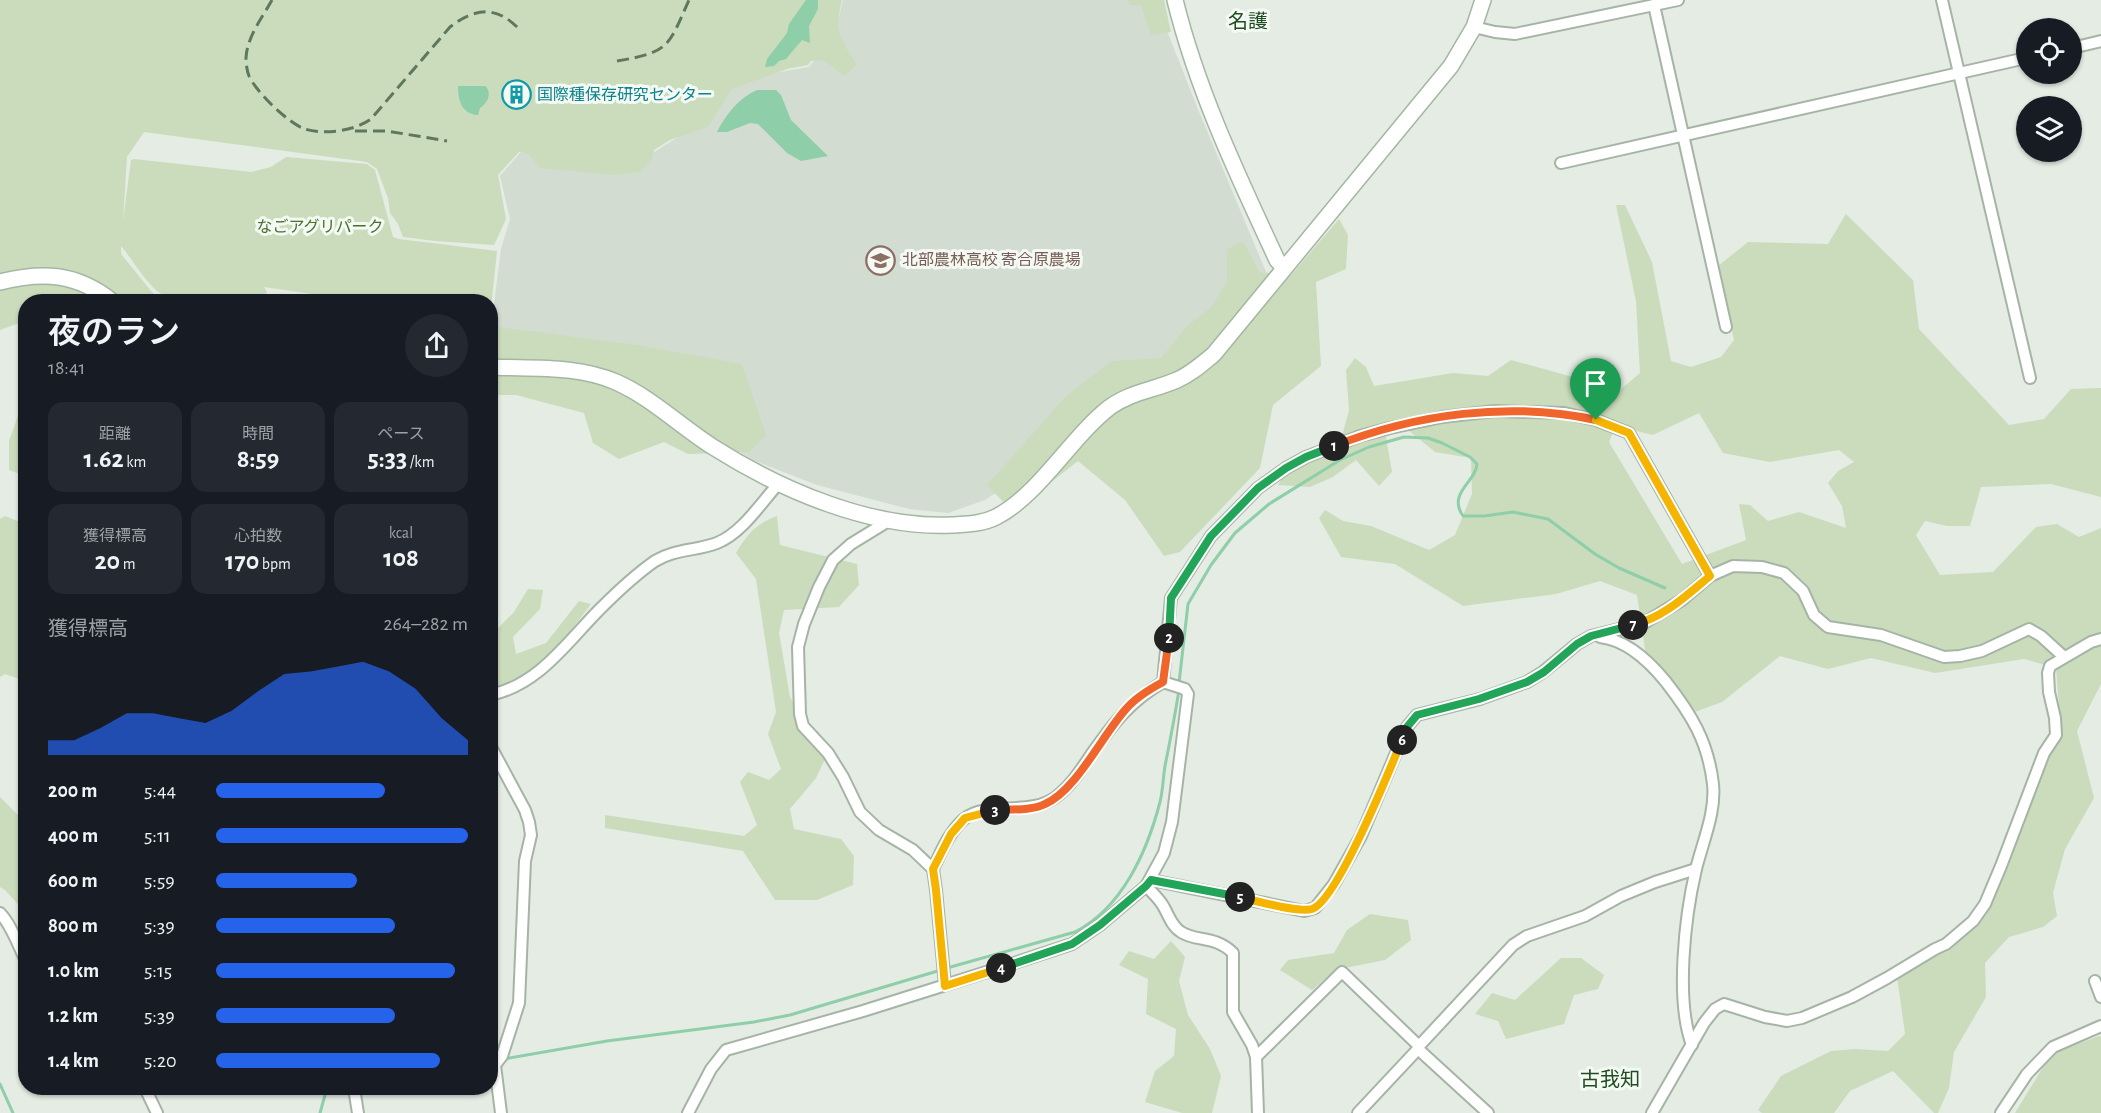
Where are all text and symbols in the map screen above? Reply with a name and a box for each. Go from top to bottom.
district label: 名護 [1228,10,1268,32]
map controls [2016,18,2082,162]
button: locate [2016,18,2082,84]
building icon: 国際種保存研究センター [500,79,532,111]
place label: 国際種保存研究センター [537,86,713,103]
button: layers [2016,96,2082,162]
park label: なごアグリパーク [256,218,384,235]
school or university icon: 北部農林高校 寄合原農場 [865,244,897,276]
place label: 北部農林高校 寄合原農場 [902,251,1081,268]
button: share [405,314,468,377]
text: 夜のラン [48,317,180,350]
text: 18:41 [48,358,85,378]
pin [1570,358,1621,420]
icon: arrive [1579,367,1612,400]
text: 距離 [99,426,131,442]
text: 時間 [242,426,274,442]
text: ペース [377,426,425,442]
pin: 1 [1319,431,1349,461]
text: 1 [1331,438,1337,454]
text: 1.62 [84,446,124,472]
text: 8:59 [237,446,279,472]
text: 5:33 [368,446,407,472]
text: km [124,454,146,470]
text: /km [407,454,434,470]
text: kcal [389,525,413,541]
text: 獲得標高 [83,528,147,544]
text: 心拍数 [234,528,282,544]
text: 108 [383,545,419,571]
text: 20 [94,548,120,574]
text: 170 [225,548,259,574]
text: m [120,556,136,572]
text: bpm [259,556,291,572]
pin: 7 [1618,610,1648,640]
text: 264–282 m [383,614,468,634]
text: 7 [1630,617,1636,633]
text: 獲得標高 [48,619,128,639]
pin: 2 [1154,623,1184,653]
text: 2 [1165,630,1173,646]
pin: 6 [1387,725,1417,755]
text: 6 [1398,732,1406,748]
text: 200 m [48,781,97,801]
text: 5:44 [144,781,176,801]
pin: 3 [980,795,1010,825]
text: 3 [992,802,998,818]
text: 400 m [48,826,98,846]
text: 5:11 [144,826,171,846]
text: 600 m [48,871,98,891]
text: 5:59 [144,871,175,891]
pin: 5 [1225,882,1255,912]
text: 5 [1237,889,1243,905]
text: 800 m [48,916,98,936]
text: 5:39 [144,916,175,936]
pin: 4 [986,953,1016,983]
text: 4 [997,960,1005,976]
text: 1.0 km [48,961,99,981]
text: 5:15 [144,961,172,981]
text: 1.2 km [48,1006,98,1026]
text: 5:39 [144,1006,175,1026]
text: 1.4 km [48,1051,99,1071]
text: 5:20 [144,1051,177,1071]
district label: 古我知 [1580,1068,1640,1090]

